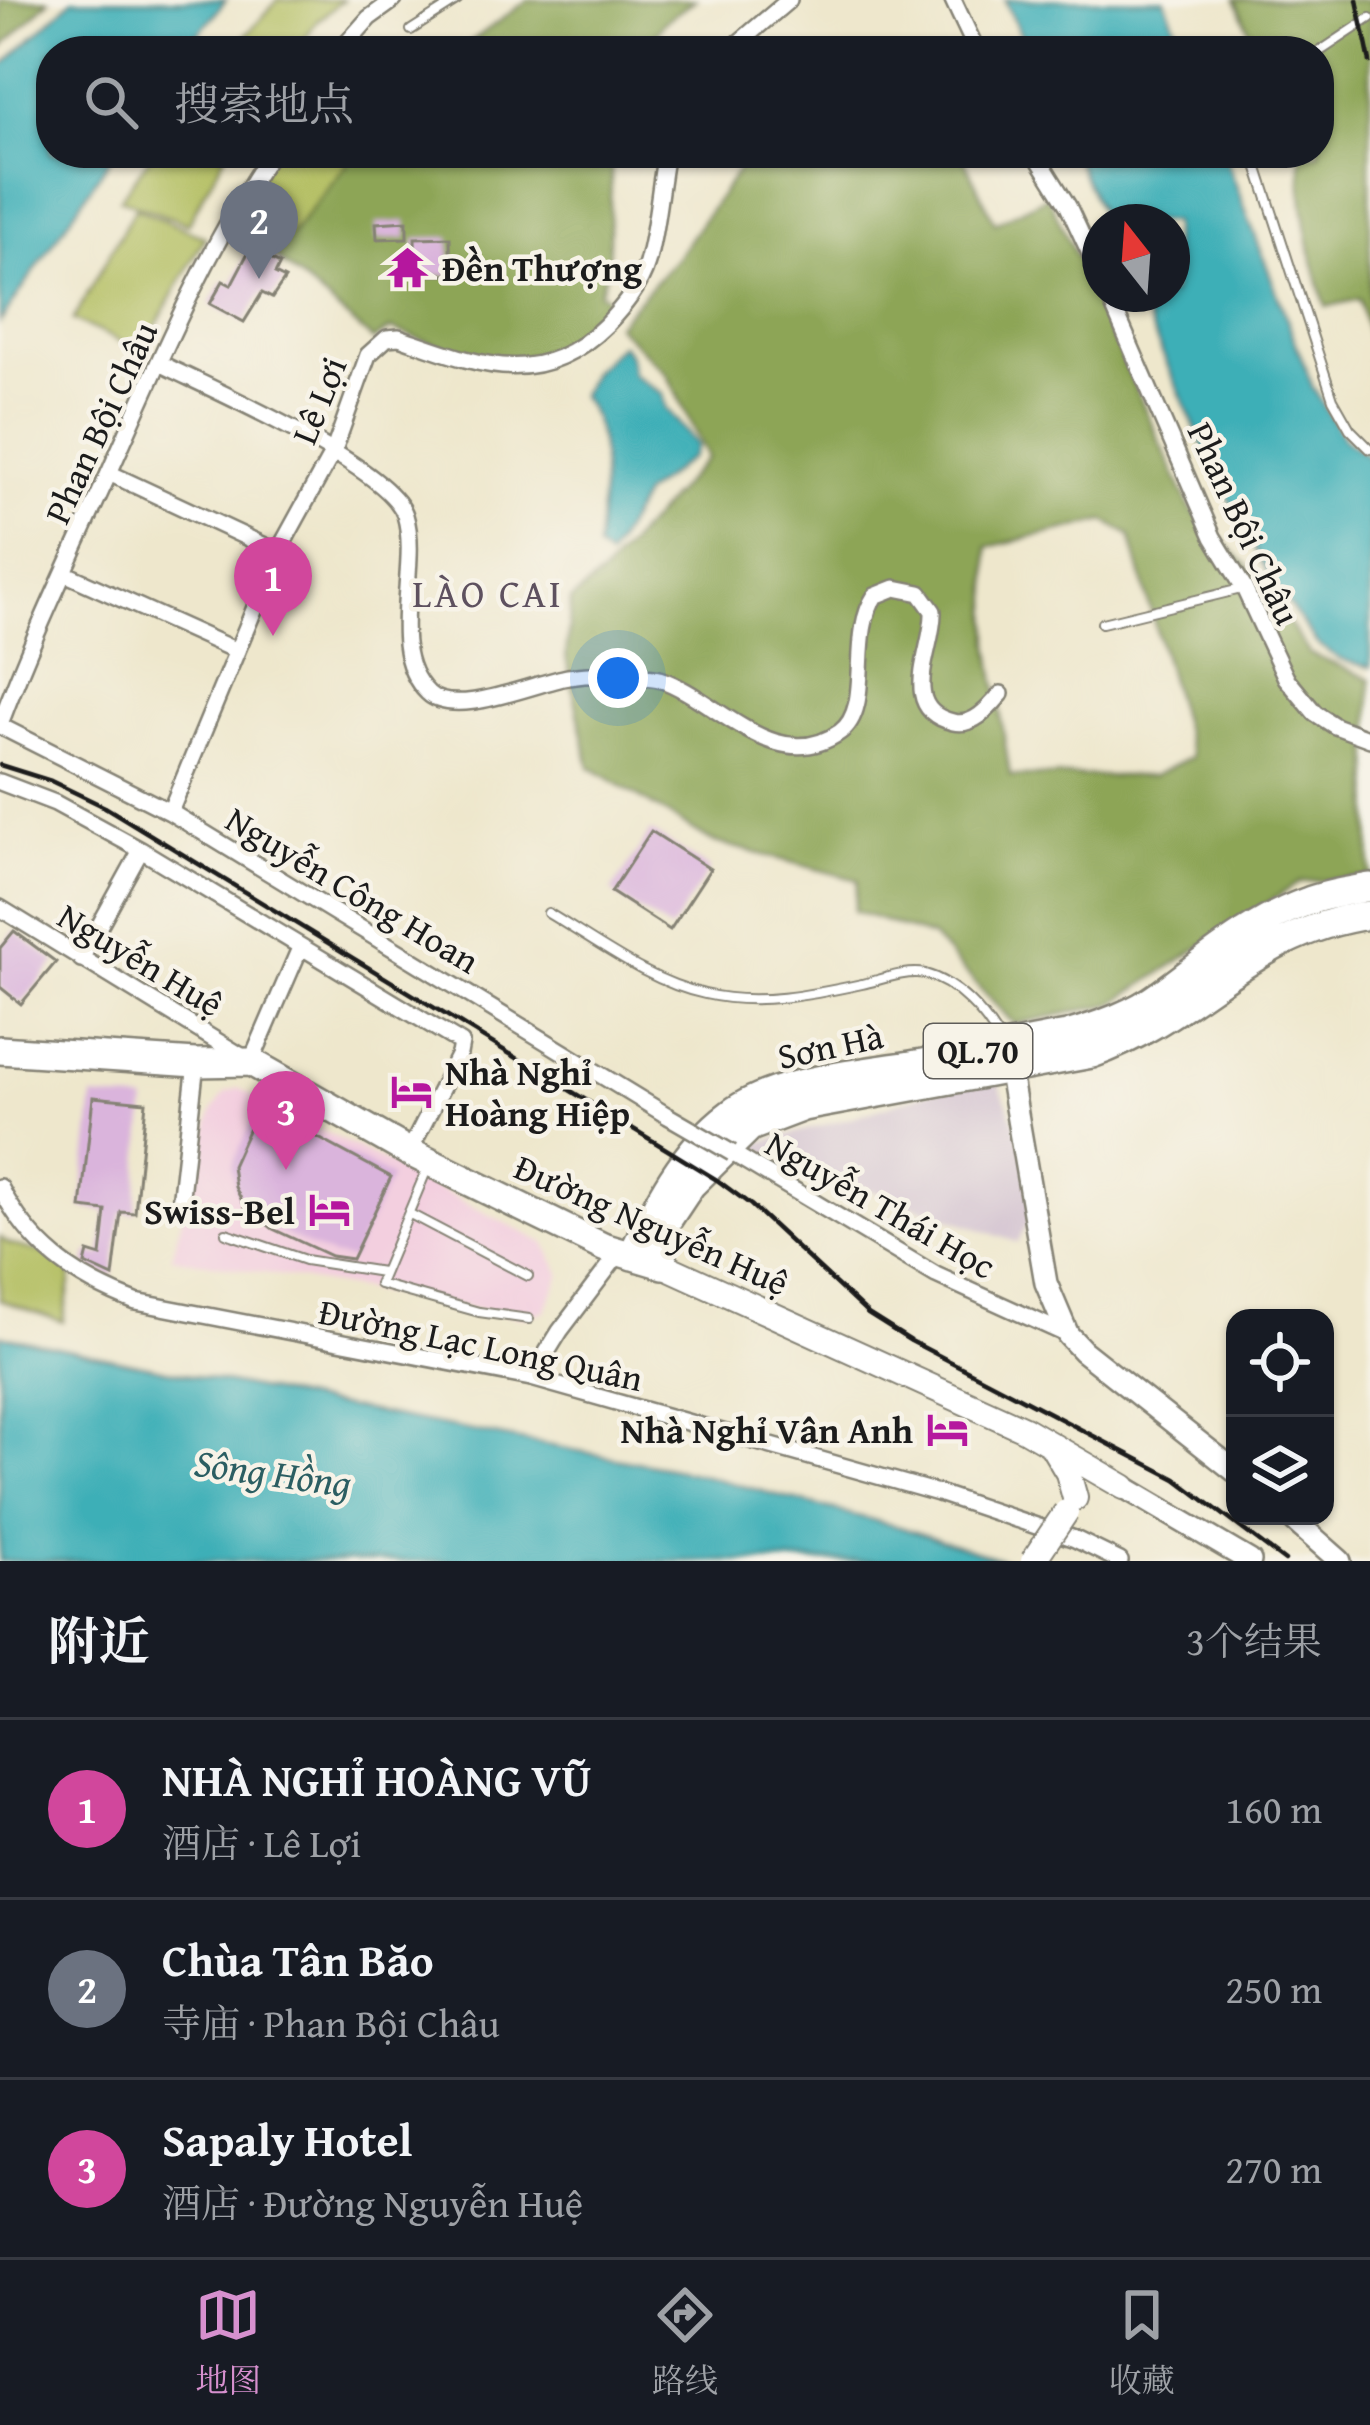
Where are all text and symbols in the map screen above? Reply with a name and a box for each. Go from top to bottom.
search box [36,36,1334,168]
icon: search [78,69,144,135]
text: 搜索地点 [174,71,354,136]
pin: 2 [220,180,298,279]
north arrow [1082,204,1190,312]
place label: Đền Thượng [442,241,642,294]
temple icon: Đền Thượng [385,244,431,290]
street label: Phan Bội Châu [30,312,170,532]
street label: Lê Lợi [277,348,359,452]
street label: Phan Bội Châu [1175,413,1315,633]
pin: 1 [234,537,312,636]
district label: LÀO CAI [412,564,564,621]
your location [588,648,648,708]
street label: Nguyễn Công Hoan [216,792,490,986]
street label: Nguyễn Huệ [48,889,234,1029]
street label: Sơn Hà [772,1008,888,1082]
road number: QL.70 [924,1024,1032,1078]
place label: Nhà Nghỉ Hoàng Hiệp [445,1045,630,1139]
hotel icon: Nhà Nghỉ Hoàng Hiệp [388,1069,434,1115]
pin: 3 [247,1071,325,1170]
street label: Nguyễn Thái Học [756,1117,1006,1291]
street label: Đường Nguyễn Huệ [507,1140,797,1308]
place label: Swiss-Bel [144,1184,295,1237]
hotel icon: Swiss-Bel [306,1187,352,1233]
street label: Đường Lạc Long Quân [314,1284,648,1404]
map controls [1226,1309,1334,1525]
button: locate [1226,1309,1334,1417]
place label: Nhà Nghỉ Vân Anh [621,1403,913,1456]
hotel icon: Nhà Nghỉ Vân Anh [924,1406,970,1452]
button: layers [1226,1417,1334,1525]
water label: Sông Hồng [191,1433,355,1511]
text: 附近 [48,1603,150,1678]
text: 3个结果 [1186,1612,1322,1669]
text: NHÀ NGHỈ HOÀNG VŨ [162,1747,592,1812]
text: 1 [77,1780,97,1837]
text: 160 m [1225,1780,1322,1837]
text: 酒店 · Lê Lợi [162,1814,361,1871]
text: Chùa Tân Băo [162,1927,434,1992]
text: 2 [77,1960,97,2017]
text: 250 m [1225,1960,1322,2017]
text: 寺庙 · Phan Bội Châu [162,1994,500,2051]
text: Sapaly Hotel [162,2107,413,2172]
text: 3 [77,2140,97,2197]
text: 270 m [1225,2140,1322,2197]
text: 酒店 · Đường Nguyễn Huệ [162,2174,583,2231]
tab: 地图 [195,2282,261,2404]
tab: 路线 [652,2282,718,2404]
tab: 收藏 [1109,2282,1175,2404]

